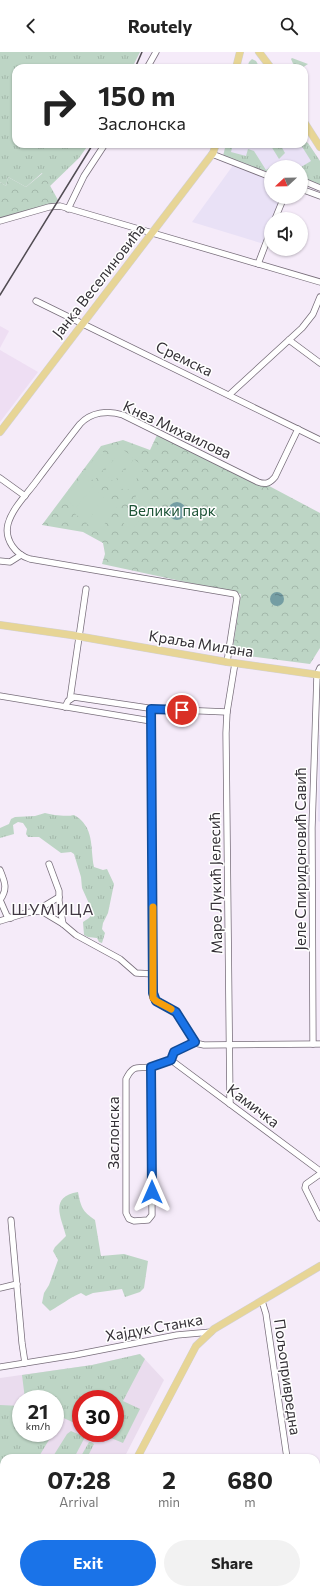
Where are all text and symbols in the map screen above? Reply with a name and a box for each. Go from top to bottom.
icon: back [20,15,42,37]
text: Routely [128,15,192,37]
icon: search [278,15,300,37]
text: 150 m [98,78,175,112]
icon: right [32,80,84,132]
text: Заслонска [98,112,186,134]
north arrow [264,160,308,204]
map controls [264,160,308,256]
button: sound [264,212,308,256]
street label: Јанка Веселиновића [48,220,148,341]
street label: Сремска [153,337,216,380]
street label: Кнез Михаилова [120,396,234,462]
park label: Велики парк [128,501,216,519]
street label: Краља Милана [148,626,255,660]
pin [165,693,199,727]
icon: arrive [171,699,193,721]
street label: Јеле Спиридоновић Савић [291,768,309,950]
street label: Маре Лукић Јелесић [205,812,225,954]
district label: ШУМИЦА [11,899,95,918]
street label: Камичка [224,1080,283,1131]
street label: Заслонска [104,1096,122,1170]
position arrow [131,1171,173,1213]
street label: Хајдук Станка [104,1310,204,1344]
street label: Пољопривредна [271,1318,305,1436]
speed limit sign: 30 [72,1390,124,1442]
text: 21 [28,1399,48,1423]
text: km/h [26,1420,50,1432]
text: 07:28 [47,1465,111,1494]
text: 2 [162,1465,176,1494]
text: 680 [227,1465,273,1494]
text: Arrival [59,1494,99,1510]
text: min [158,1494,180,1510]
text: m [244,1494,256,1510]
button: Exit [20,1540,156,1586]
button: Share [164,1540,300,1586]

